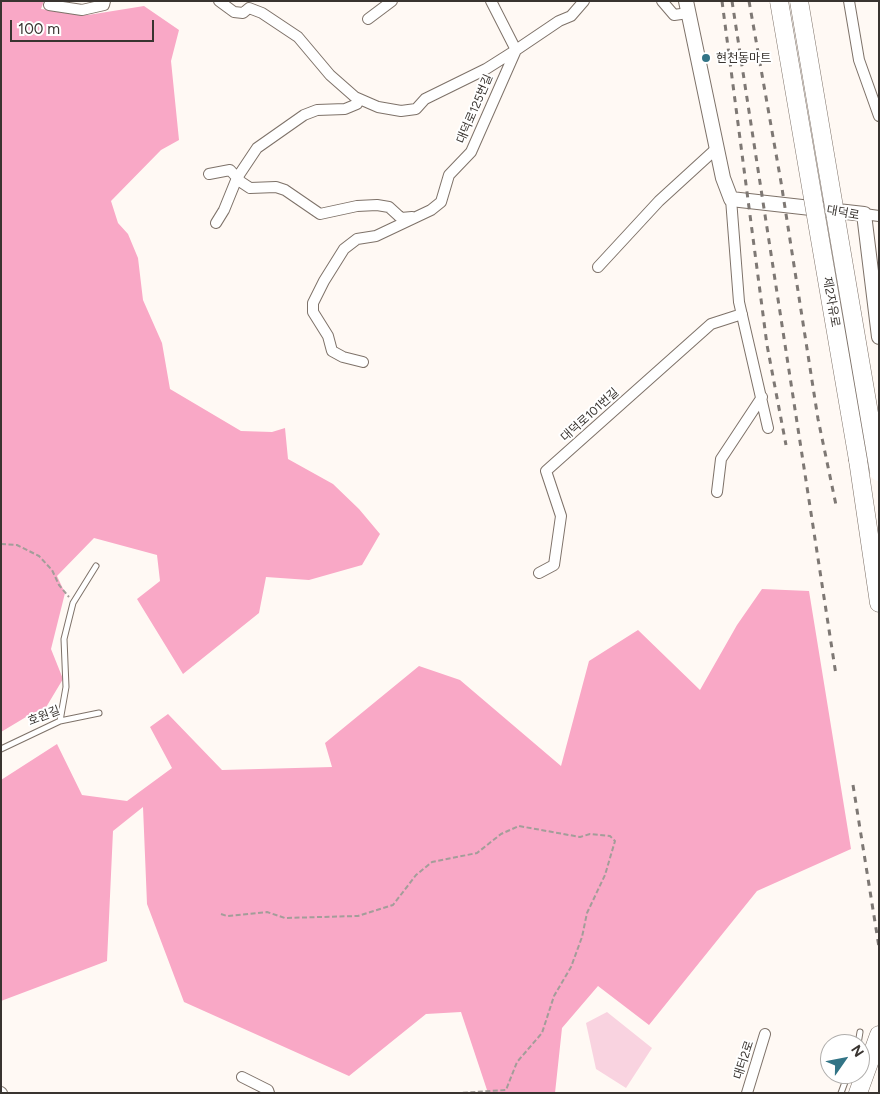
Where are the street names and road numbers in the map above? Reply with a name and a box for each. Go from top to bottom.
street label: 대덕로125번길 [454,72,496,146]
street label: 대덕로 [825,203,861,223]
street label: 제2자유로 [819,276,843,328]
street label: 대덕로101번길 [558,385,622,445]
street label: 호원길 [26,703,62,729]
street label: 대터2로 [731,1039,757,1081]

